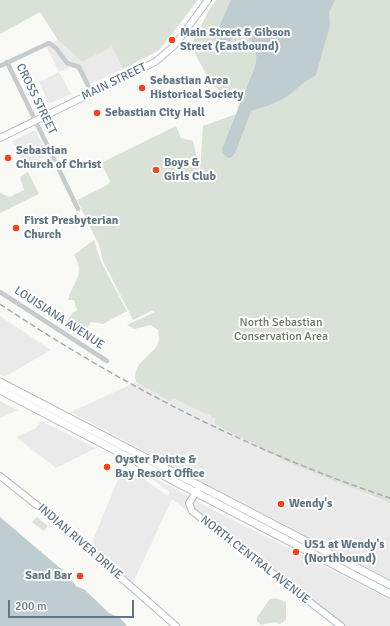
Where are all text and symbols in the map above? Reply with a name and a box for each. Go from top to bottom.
place label: Main Street & Gibson Street (Eastbound) [180,26,290,54]
marker: Main Street & Gibson Street (Eastbound) [167,35,177,45]
street label: MAIN STREET [79,60,149,104]
street label: CROSS STREET [13,61,59,137]
place label: Sebastian Area Historical Society [150,74,244,102]
marker: Sebastian Area Historical Society [137,83,147,93]
place label: Sebastian City Hall [105,106,205,120]
marker: Sebastian City Hall [92,108,102,118]
place label: Sebastian Church of Christ [16,144,101,172]
marker: Sebastian Church of Christ [3,153,13,163]
place label: Boys & Girls Club [164,156,216,184]
marker: Boys & Girls Club [151,165,161,175]
place label: First Presbyterian Church [24,214,118,242]
marker: First Presbyterian Church [11,223,21,233]
street label: LOUISIANA AVENUE [11,284,107,352]
park label: North Sebastian Conservation Area [234,316,328,344]
place label: Oyster Pointe & Bay Resort Office [115,453,205,481]
marker: Oyster Pointe & Bay Resort Office [102,462,112,472]
place label: Wendy's [289,497,332,511]
marker: Wendy's [276,499,286,509]
street label: INDIAN RIVER DRIVE [35,501,125,583]
street label: NORTH CENTRAL AVENUE [198,513,312,607]
place label: US1 at Wendy's (Northbound) [304,538,385,566]
marker: US1 at Wendy's (Northbound) [291,547,301,557]
place label: Sand Bar [25,569,72,583]
marker: Sand Bar [75,571,85,581]
scale bar [10,592,136,618]
text: 200 m [15,599,47,614]

